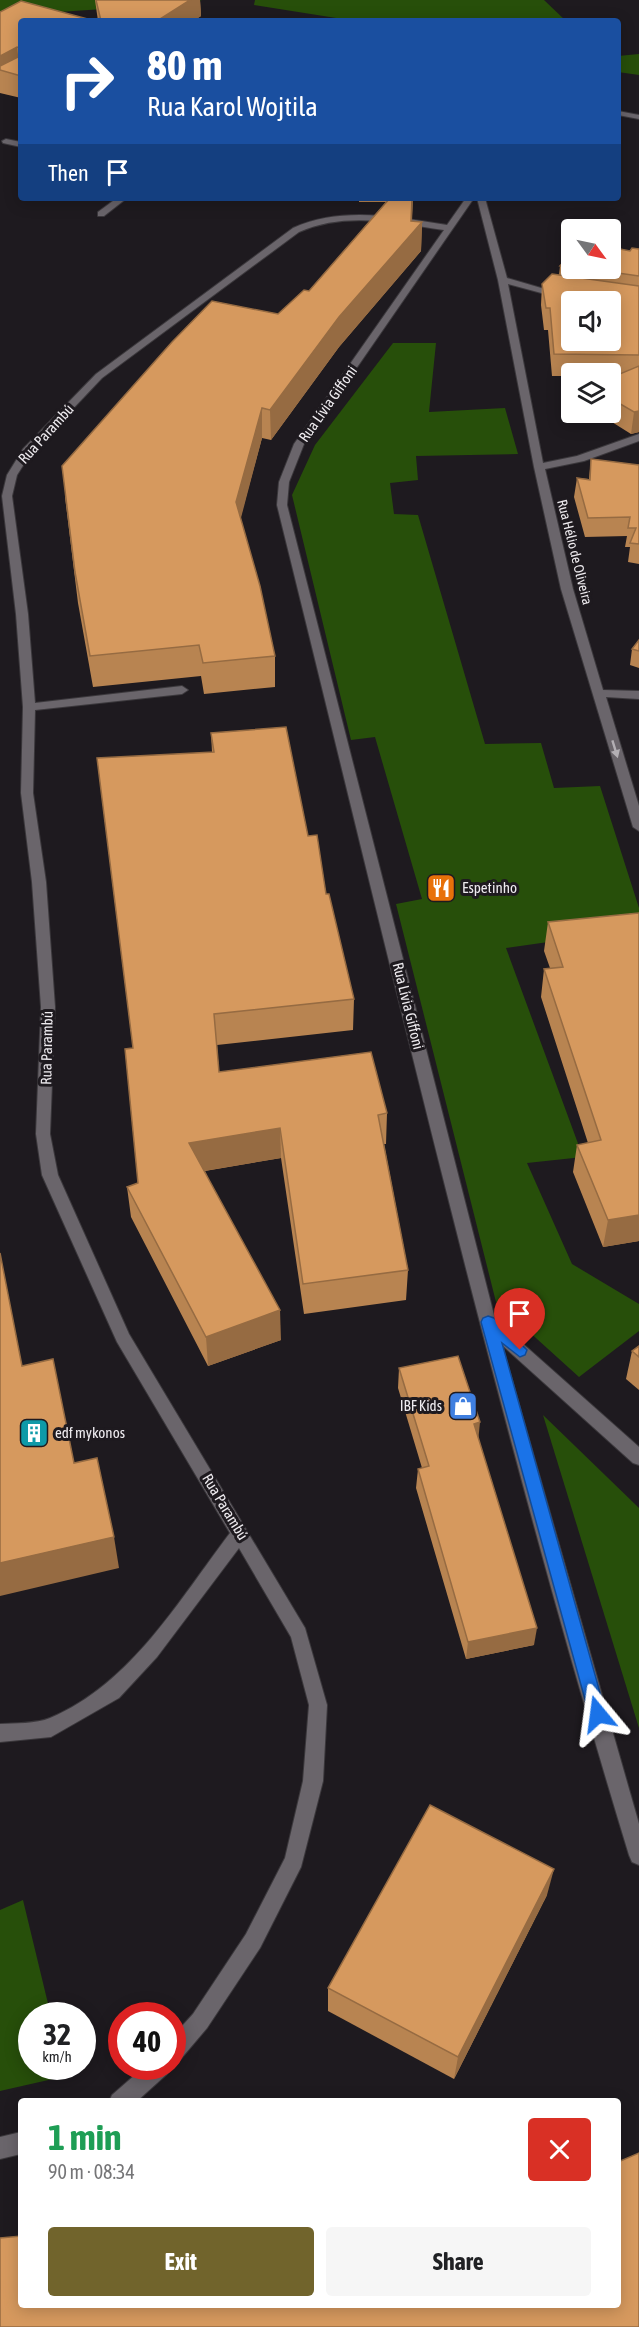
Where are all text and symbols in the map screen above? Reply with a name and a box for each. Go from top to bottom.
text: 80 m [147,41,222,89]
icon: right [48,42,126,120]
text: Rua Karol Wojtila [147,91,318,122]
icon: arrive [101,156,134,189]
text: Then [48,160,89,186]
north arrow [561,219,621,279]
map controls [561,219,621,423]
button: sound [561,291,621,351]
street label: Rua Lívia Giffoni [295,362,360,445]
button: layers [561,363,621,423]
street label: Rua Parambú [15,400,77,467]
street label: Rua Hélio de Oliveira [554,498,596,606]
one-way arrow [611,740,620,758]
restaurant icon: Espetinho [425,872,457,904]
place label: Espetinho [462,879,517,896]
street label: Rua Lívia Giffoni [389,961,427,1051]
street label: Rua Parambú [37,1011,56,1085]
pin [494,1288,545,1350]
icon: arrive [503,1297,536,1330]
shop icon: IBF Kids [447,1390,479,1422]
place label: IBF Kids [400,1397,442,1414]
building icon: edf mykonos [18,1417,50,1449]
place label: edf mykonos [55,1424,125,1441]
street label: Rua Parambú [199,1471,252,1543]
position arrow [566,1682,630,1746]
speed limit sign: 40 [108,2002,186,2080]
text: 32 [43,2017,71,2051]
text: km/h [42,2048,72,2065]
text: 1 min [48,2116,122,2158]
button: close [528,2118,591,2181]
text: 90 m · 08:34 [48,2160,135,2183]
button: Exit [48,2227,314,2296]
button: Share [326,2227,591,2296]

